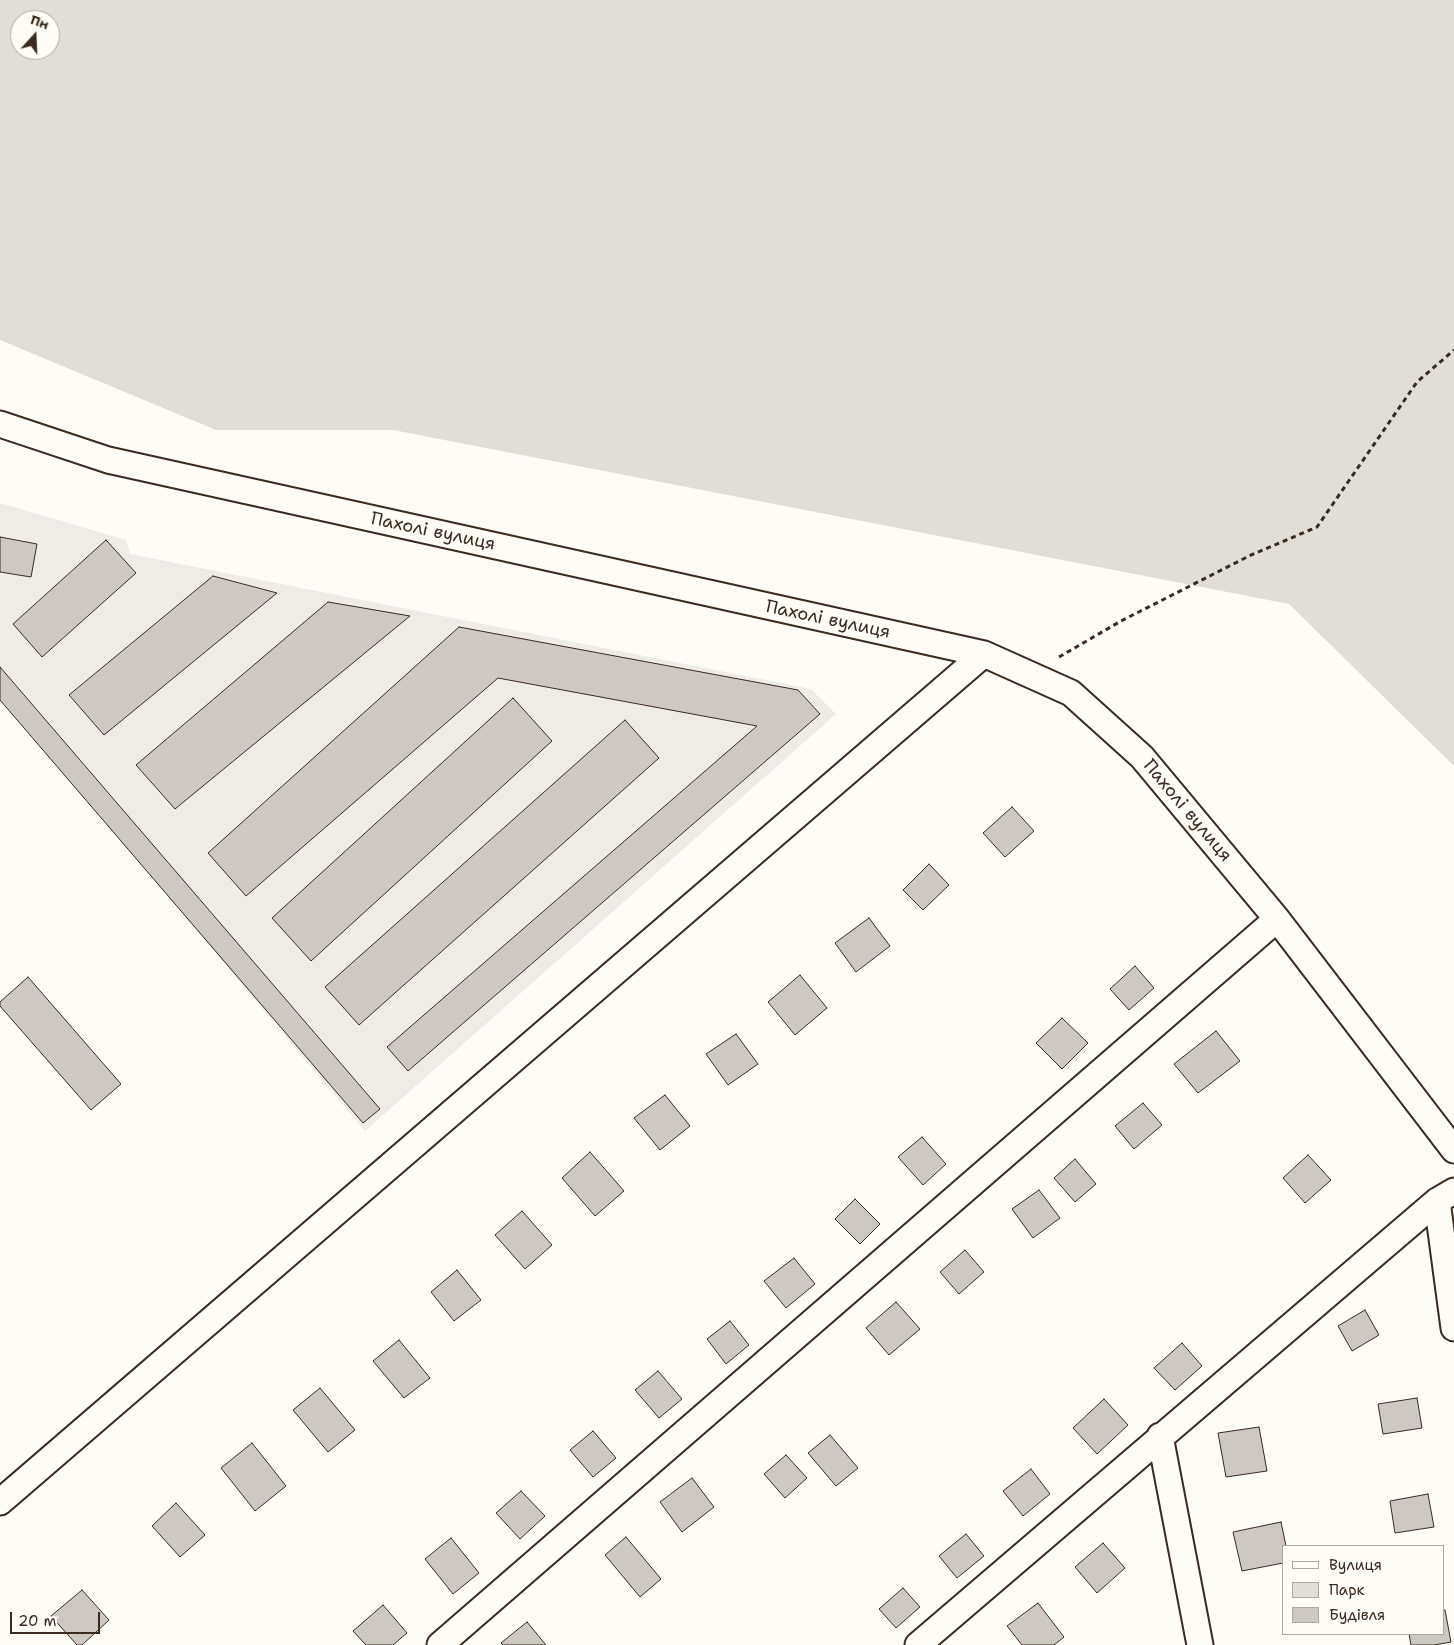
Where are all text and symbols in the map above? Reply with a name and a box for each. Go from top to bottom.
north arrow [10,10,60,60]
text: Пн [28,10,52,33]
street label: Пахолі вулиця [369,508,497,556]
street label: Пахолі вулиця [764,596,892,644]
street label: Пахолі вулиця [1138,756,1236,866]
legend [1282,1545,1444,1635]
text: Вулиця [1329,1555,1382,1575]
text: Парк [1329,1580,1365,1600]
scale bar [12,1602,102,1634]
text: Будівля [1329,1605,1385,1625]
text: 20 m [18,1611,57,1631]

